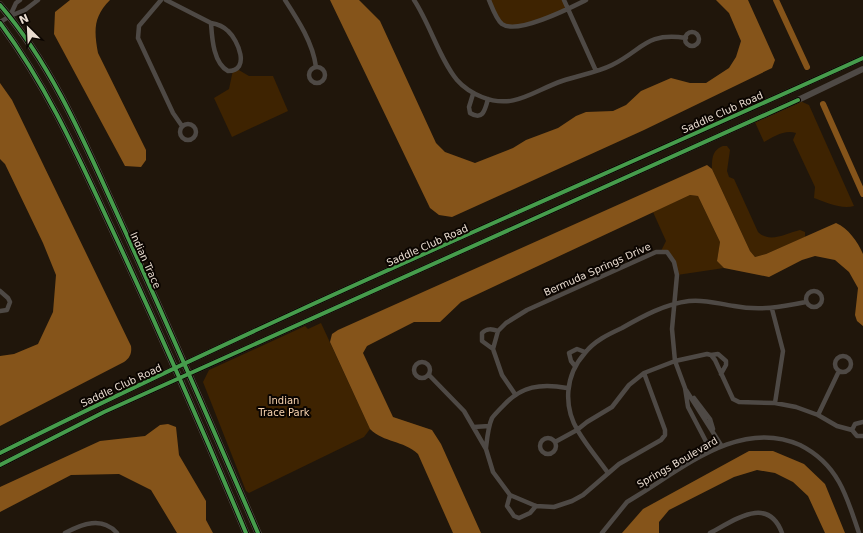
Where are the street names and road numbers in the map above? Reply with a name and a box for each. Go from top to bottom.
street label: Saddle Club Road [680,90,765,135]
street label: Saddle Club Road [385,223,470,268]
street label: Indian Trace [128,230,163,290]
street label: Bermuda Springs Drive [542,241,652,298]
street label: Saddle Club Road [79,362,163,409]
street label: Springs Boulevard [635,435,720,490]

